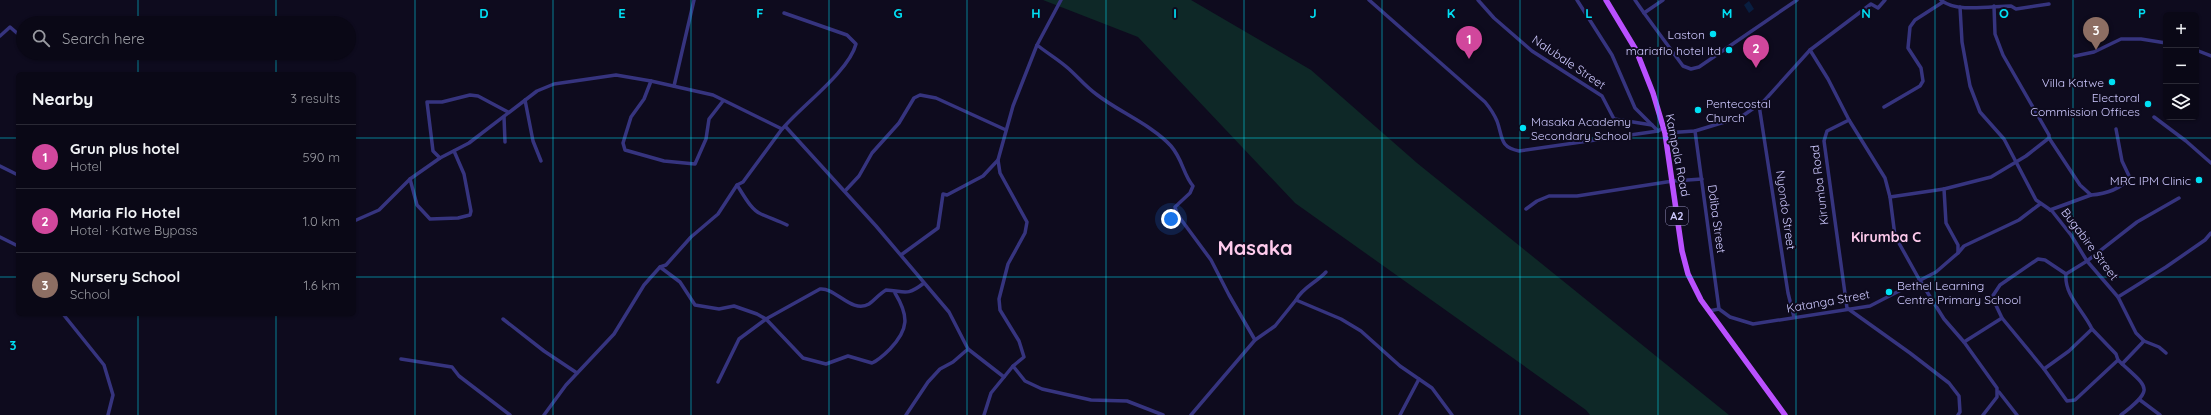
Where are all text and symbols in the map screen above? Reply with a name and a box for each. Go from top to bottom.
text: D [479,5,489,21]
text: E [618,5,626,21]
text: F [756,5,764,21]
text: G [893,5,903,21]
text: H [1031,5,1041,21]
text: I [1173,5,1177,21]
text: J [1309,5,1317,21]
text: K [1447,5,1456,21]
text: L [1585,5,1593,21]
text: M [1722,5,1732,21]
text: N [1861,5,1871,21]
text: O [1999,5,2009,21]
text: P [2138,5,2146,21]
map controls [2163,12,2199,120]
button: + [2163,12,2199,48]
search box [16,16,356,60]
pin: 3 [2083,17,2109,50]
pin: 1 [1456,26,1482,59]
icon: search [30,27,52,49]
place label: Laston [1668,27,1705,42]
text: Search here [62,29,145,48]
marker: Laston [1708,29,1718,39]
street label: Nalubale Street [1529,32,1609,92]
pin: 2 [1743,35,1769,68]
place label: mariaflo hotel ltd [1626,43,1721,58]
marker: mariaflo hotel ltd [1724,45,1734,55]
button: − [2163,48,2199,84]
place label: Villa Katwe [2042,75,2104,90]
marker: Villa Katwe [2107,77,2117,87]
button: layers [2163,84,2199,120]
text: Nearby [32,88,93,109]
text: 3 results [290,90,340,106]
place label: Electoral Commission Offices [2030,90,2140,119]
place label: Pentecostal Church [1706,96,1771,125]
marker: Electoral Commission Offices [2143,99,2153,109]
marker: Pentecostal Church [1693,105,1703,115]
street label: Kampala Road [1663,112,1693,198]
place label: Masaka Academy Secondary School [1531,114,1631,143]
marker: Masaka Academy Secondary School [1518,123,1528,133]
text: Grun plus hotel [70,139,180,158]
street label: Kirumba Road [1807,144,1831,226]
text: 1 [42,149,48,165]
text: 590 m [303,149,340,165]
text: Hotel [70,158,102,174]
street label: Nyondo Street [1773,169,1799,251]
place label: MRC IPM Clinic [2110,173,2191,188]
marker: MRC IPM Clinic [2194,175,2204,185]
street label: Ddiba Street [1705,184,1729,254]
text: Maria Flo Hotel [70,203,180,222]
street label: Bugabire Street [2058,205,2122,283]
road number: A2 [1666,207,1688,225]
your location [1161,209,1181,229]
text: 2 [41,213,49,229]
text: 1.0 km [303,213,340,229]
text: Hotel · Katwe Bypass [70,222,198,238]
district label: Kirumba C [1851,228,1921,246]
district label: Masaka [1217,235,1293,260]
text: Nursery School [70,267,180,286]
text: 3 [42,277,48,293]
text: 1.6 km [303,277,340,293]
place label: Bethel Learning Centre Primary School [1897,278,2021,307]
text: School [70,286,110,302]
street label: Katanga Street [1785,286,1871,316]
marker: Bethel Learning Centre Primary School [1884,287,1894,297]
text: 3 [10,337,17,353]

